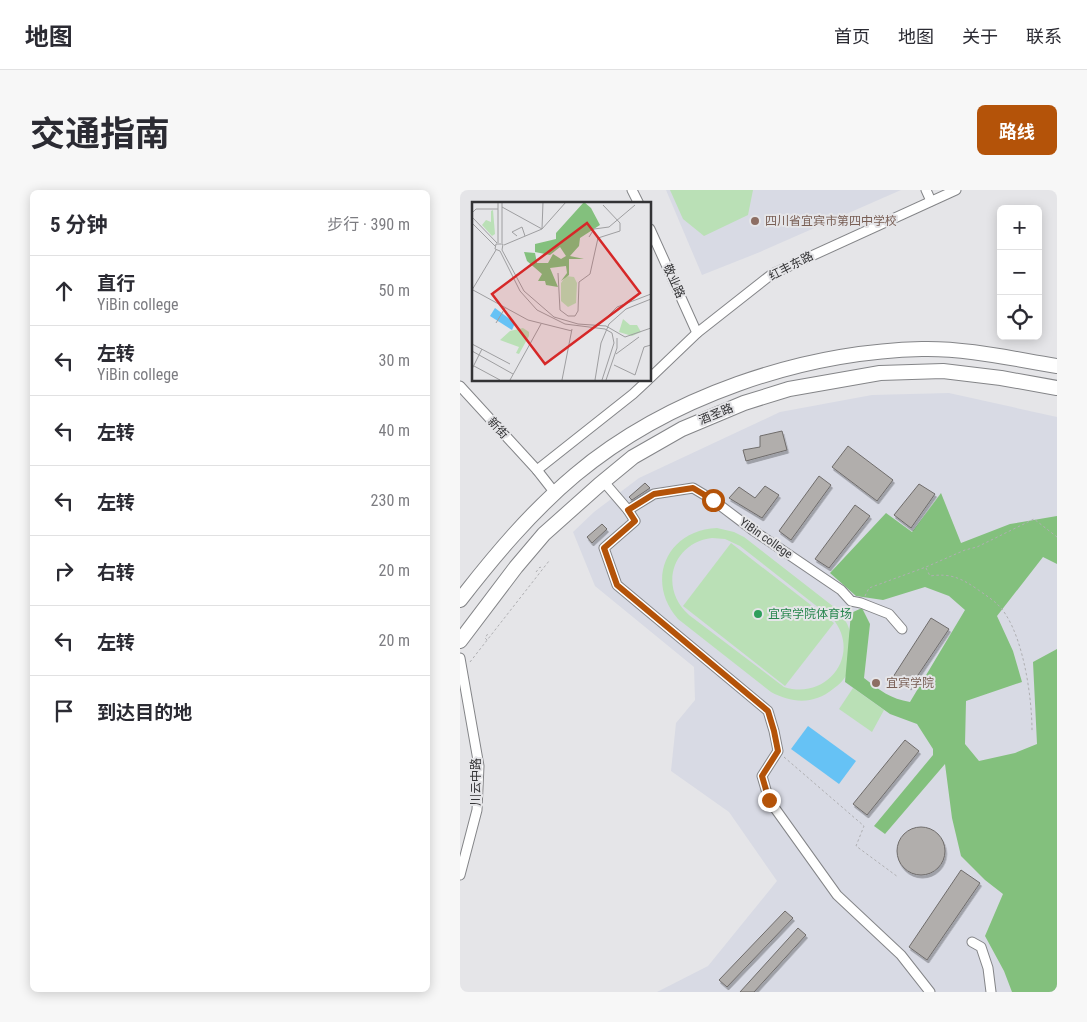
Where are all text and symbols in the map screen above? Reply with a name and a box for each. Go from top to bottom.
text: 地图 [25,23,73,51]
text: 首页 [834,26,870,47]
text: 地图 [898,26,934,47]
text: 关于 [962,26,998,47]
text: 联系 [1026,26,1062,47]
button: 路线 [977,105,1057,155]
text: 交通指南 [30,114,170,155]
inset map [472,202,651,381]
map controls [997,205,1042,340]
button: + [997,205,1042,250]
text: 5 分钟 [50,213,107,237]
place label: 四川省宜宾市第四中学校 [765,214,897,228]
text: 步行 · 390 m [327,215,410,234]
marker: 四川省宜宾市第四中学校 [749,215,761,227]
street label: 红丰东路 [766,249,816,283]
button: − [997,250,1042,295]
street label: 敬业路 [660,262,688,300]
text: 直行 [97,272,135,295]
icon: ahead [50,277,78,305]
text: 50 m [378,281,410,300]
text: YiBin college [97,295,179,314]
button: locate [997,295,1042,340]
text: 左转 [97,342,135,365]
icon: left [50,347,78,375]
text: 30 m [378,351,410,370]
text: YiBin college [97,365,179,384]
street label: 酒圣路 [697,401,735,427]
street label: 新街 [485,414,511,442]
icon: left [50,417,78,445]
text: 左转 [97,421,135,444]
text: 40 m [378,421,410,440]
icon: left [50,487,78,515]
route start [702,489,725,512]
text: 左转 [97,491,135,514]
text: 230 m [371,491,410,510]
street label: YiBin college [737,515,795,561]
icon: right [50,557,78,585]
text: 右转 [97,561,135,584]
text: 20 m [378,561,410,580]
place label: 宜宾学院体育场 [768,607,852,621]
marker: 宜宾学院体育场 [752,608,764,620]
icon: left [50,627,78,655]
text: 左转 [97,631,135,654]
text: 20 m [378,631,410,650]
place label: 宜宾学院 [886,676,934,690]
marker: 宜宾学院 [870,677,882,689]
icon: arrive [50,697,78,725]
text: 到达目的地 [97,701,192,724]
street label: 川云中路 [469,758,483,806]
route end [758,789,781,812]

